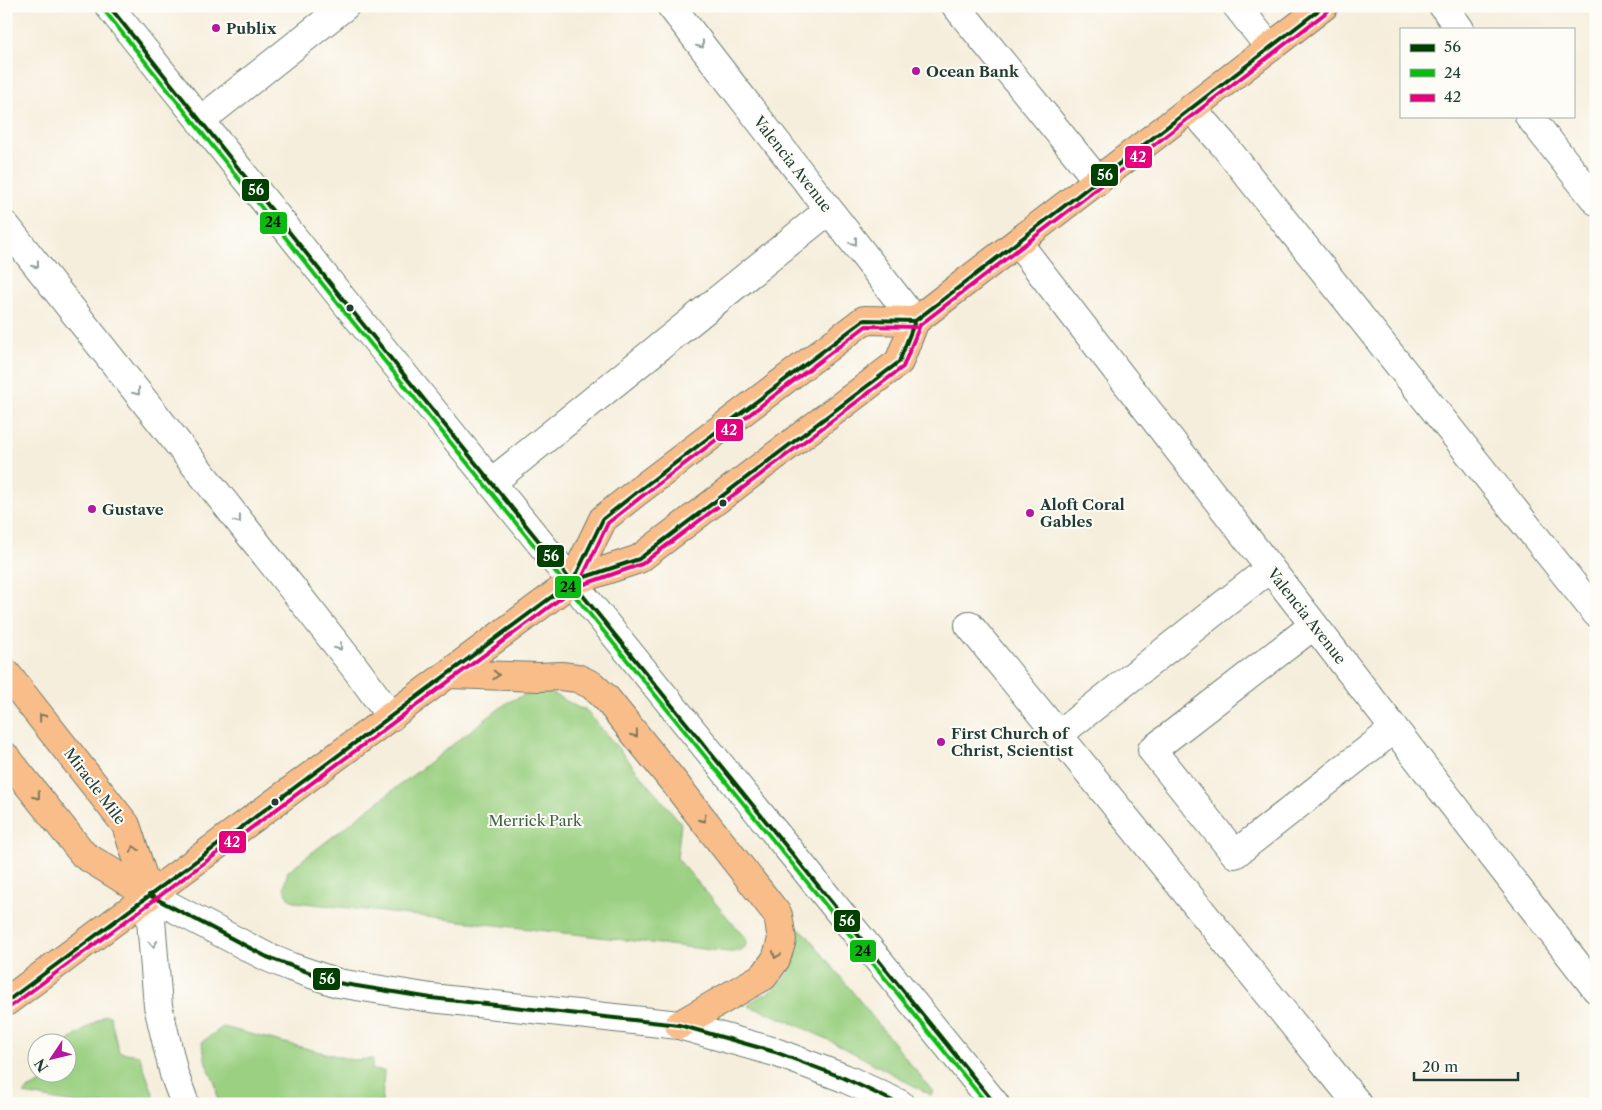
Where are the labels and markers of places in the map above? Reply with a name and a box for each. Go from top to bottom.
place label: Publix [226,19,277,38]
marker: Publix [210,22,222,34]
place label: Ocean Bank [926,62,1020,81]
marker: Ocean Bank [910,65,922,77]
unlabelled marker [345,303,355,313]
place label: Aloft Coral Gables [1039,495,1125,531]
unlabelled marker [718,498,728,508]
place label: Gustave [102,500,164,519]
marker: Gustave [86,503,98,515]
marker: Aloft Coral Gables [1024,507,1036,519]
place label: First Church of Christ, Scientist [951,724,1074,760]
marker: First Church of Christ, Scientist [935,736,947,748]
unlabelled marker [270,797,280,807]

